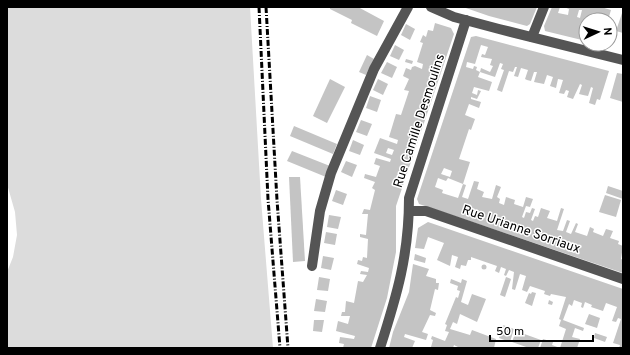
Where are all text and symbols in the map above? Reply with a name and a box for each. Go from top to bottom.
north arrow [578,12,618,52]
text: N [600,27,614,36]
street label: Rue Camille Desmoulins [391,52,449,190]
street label: Rue Urianne Sorriaux [460,202,583,258]
scale bar [490,317,593,343]
text: 50 m [496,324,524,340]

